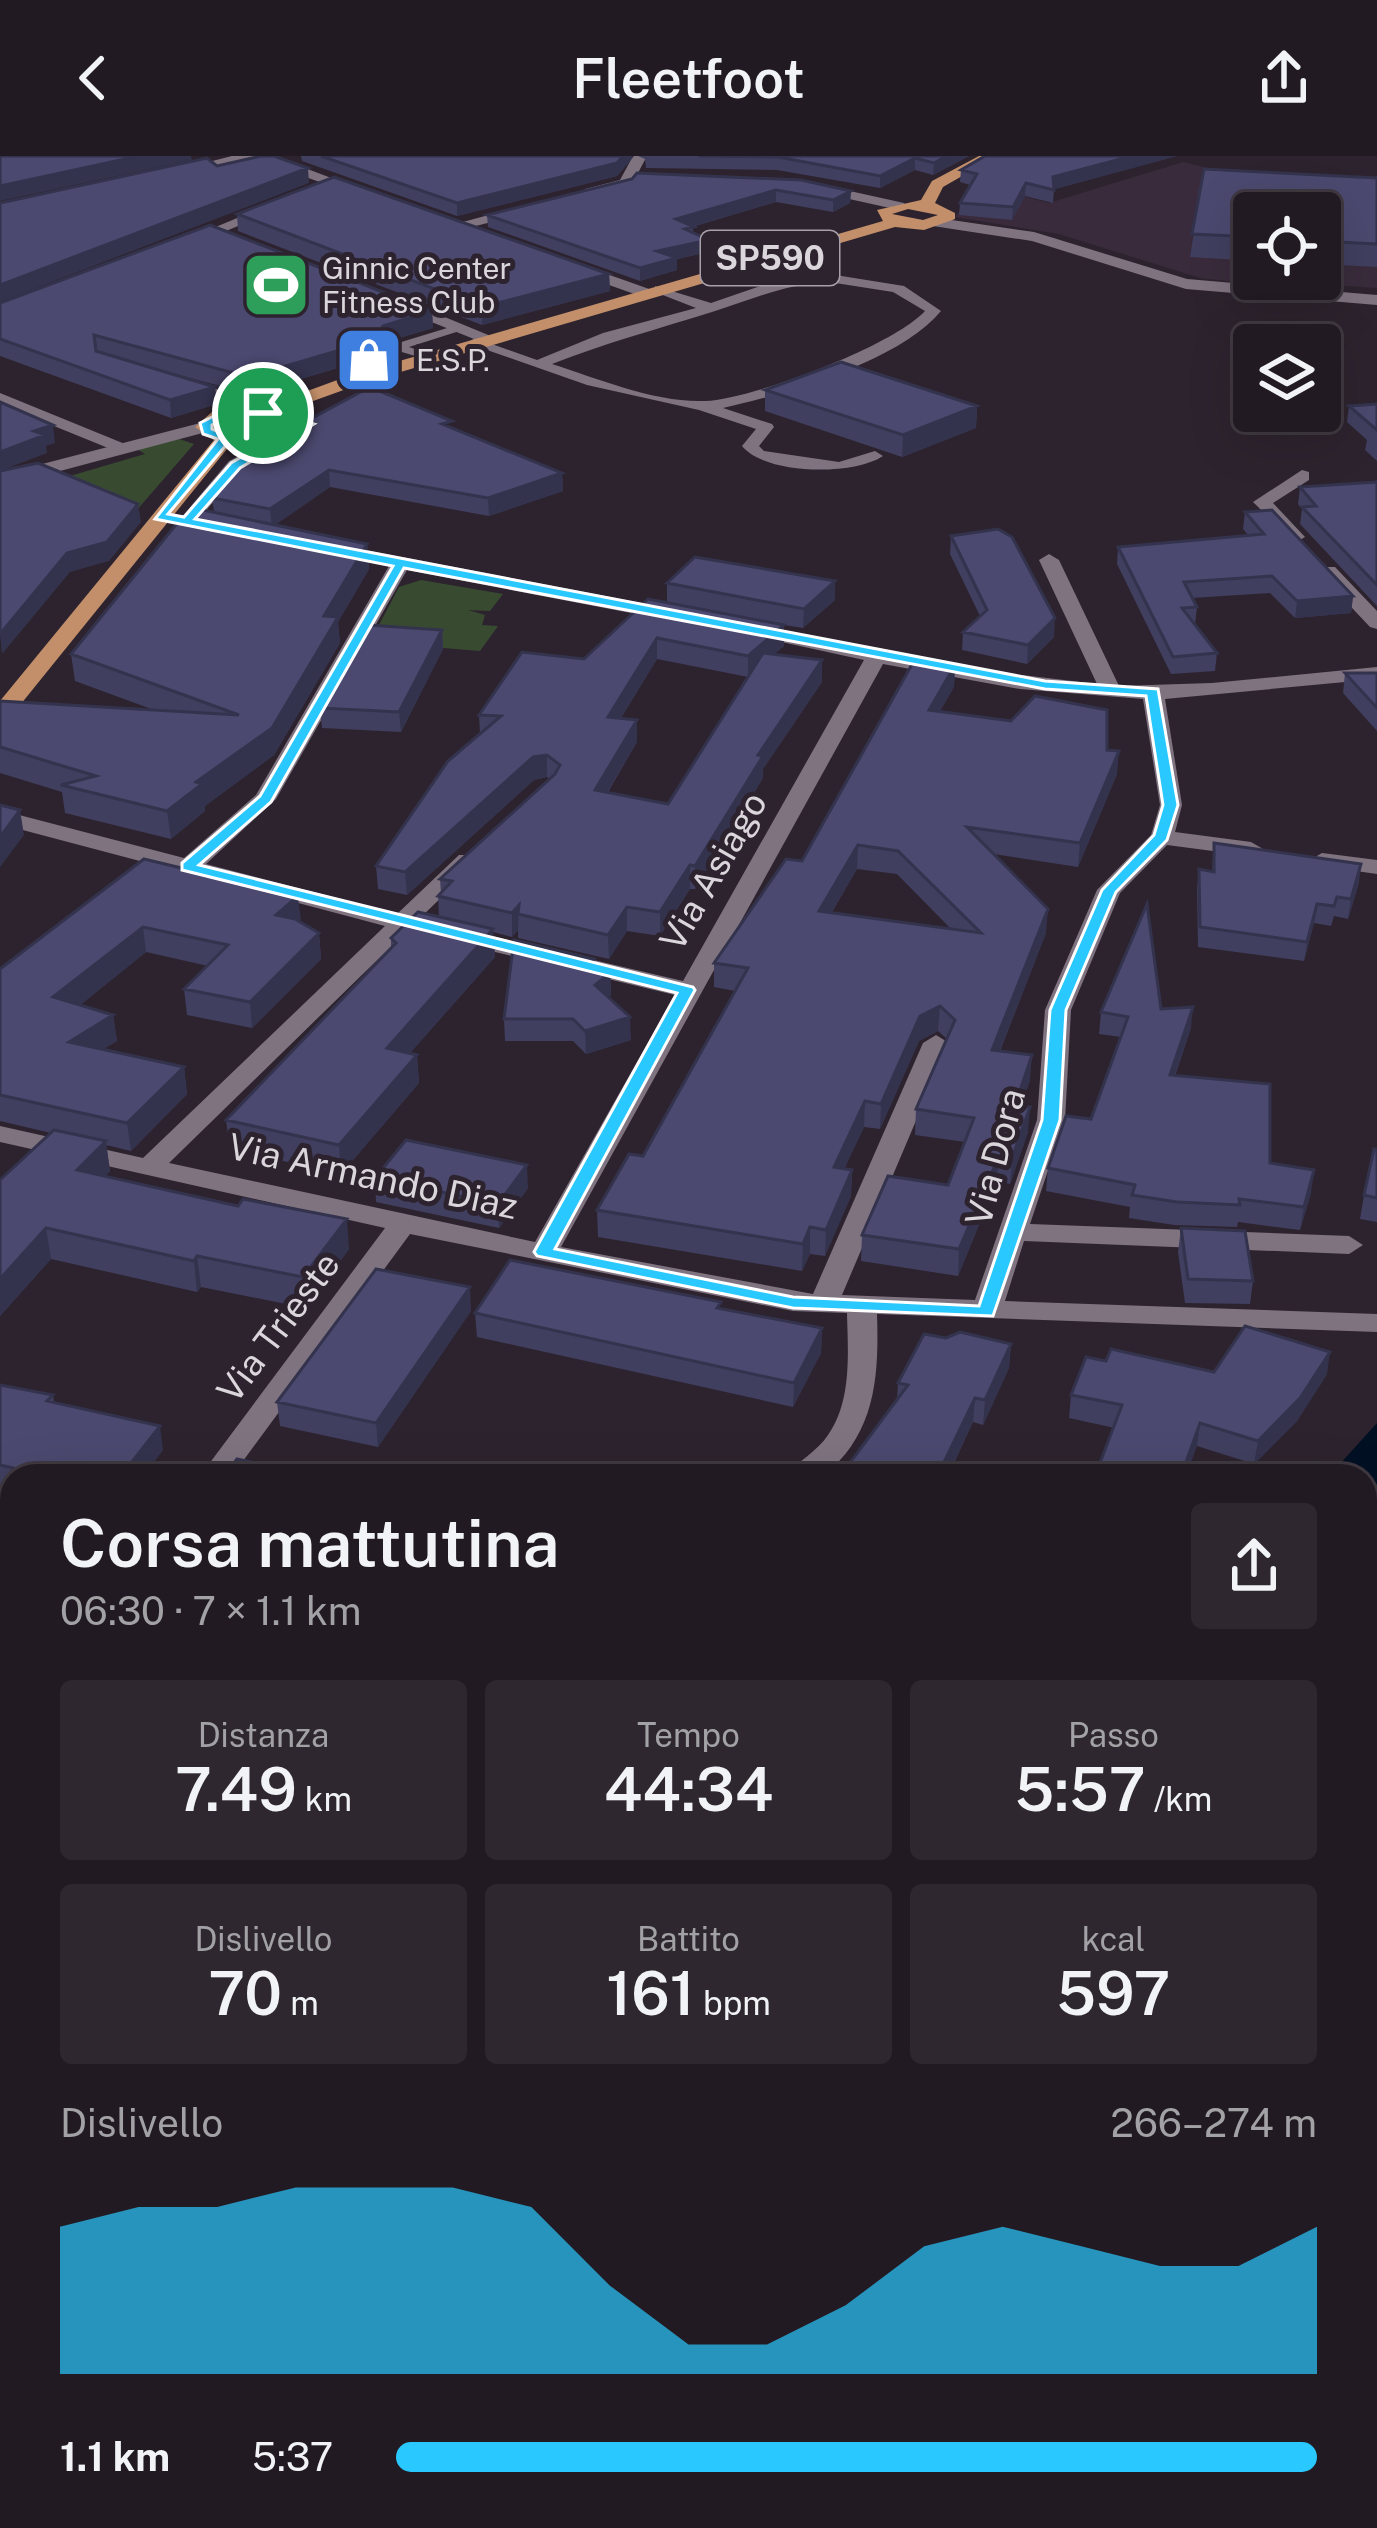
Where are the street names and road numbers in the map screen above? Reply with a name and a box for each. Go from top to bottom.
road number: SP590 [701,231,839,285]
street label: Via Asiago [651,784,775,958]
street label: Via Dora [957,1084,1033,1230]
street label: Via Armando Diaz [225,1125,521,1227]
street label: Via Trieste [208,1244,348,1410]

